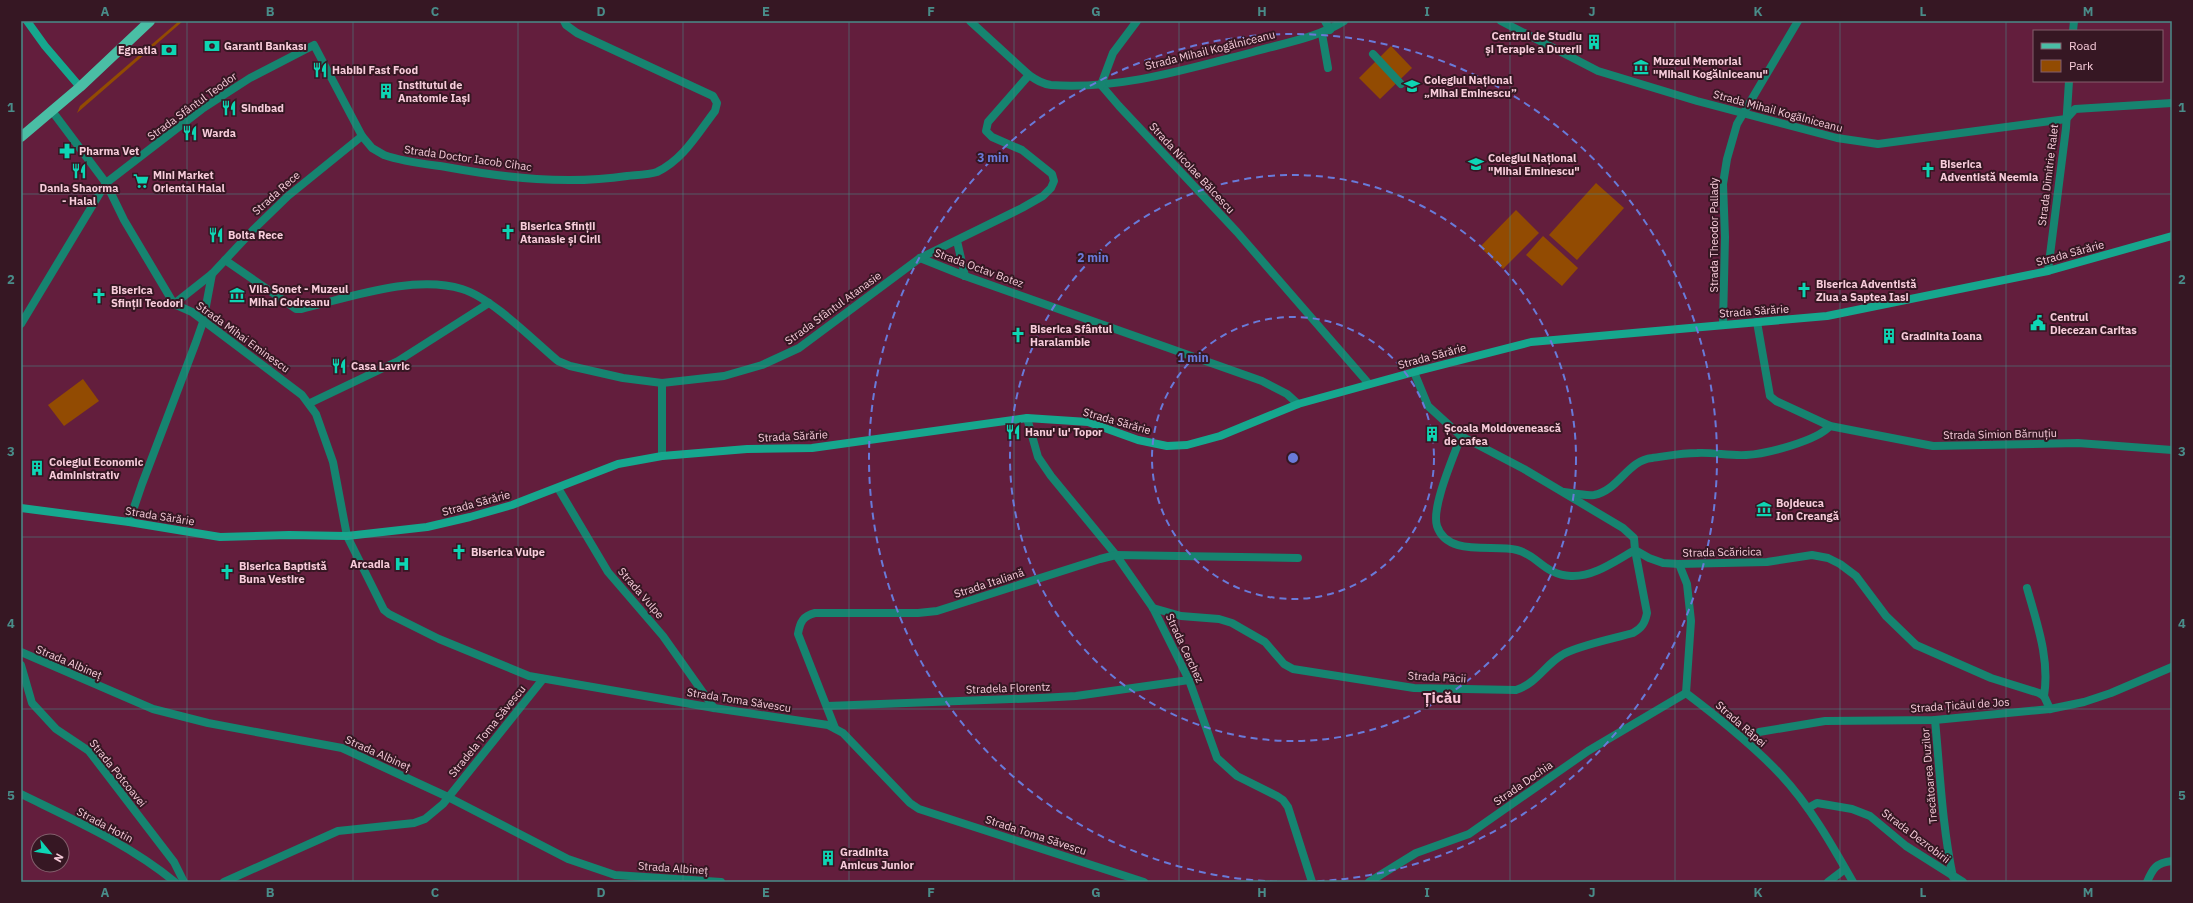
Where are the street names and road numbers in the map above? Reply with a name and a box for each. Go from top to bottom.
street label: Strada Mihail Kogălniceanu [1144,27,1276,73]
street label: Strada Sfântul Teodor [145,69,239,143]
street label: Strada Mihail Kogălniceanu [1712,87,1844,135]
street label: Strada Nicolae Bălcescu [1146,120,1238,216]
street label: Strada Dimitrie Ralet [2035,123,2061,227]
street label: Strada Doctor Iacob Cihac [403,142,533,174]
street label: Strada Rece [249,168,303,218]
street label: Strada Theodor Pallady [1707,177,1721,292]
street label: Strada Sărărie [2034,237,2106,269]
street label: Strada Octav Botez [932,245,1026,291]
street label: Strada Sfântul Atanasie [782,268,884,348]
street label: Strada Mihai Eminescu [193,298,293,376]
street label: Strada Sărărie [1719,302,1789,320]
street label: Strada Sărărie [1396,340,1468,372]
street label: Strada Sărărie [1081,405,1153,437]
street label: Strada Simion Bărnuțiu [1943,426,2057,442]
street label: Strada Sărărie [758,427,828,445]
street label: Strada Sărărie [440,487,512,519]
street label: Strada Sărărie [124,504,196,528]
street label: Strada Scăricica [1682,544,1762,560]
street label: Strada Vulpe [615,565,667,621]
street label: Strada Italiană [952,565,1026,601]
street label: Strada Cerchez [1163,611,1207,685]
street label: Strada Albineț [34,642,104,682]
street label: Strada Păcii [1407,668,1467,686]
street label: Stradela Florentz [966,680,1050,696]
street label: Stradela Toma Săvescu [446,682,528,780]
street label: Strada Toma Săvescu [686,685,792,715]
street label: Strada Țicăul de Jos [1910,695,2010,715]
street label: Strada Râpei [1713,698,1769,750]
street label: Trecătoarea Duzilor [1918,727,1940,825]
street label: Strada Albineț [343,732,413,774]
street label: Strada Potcoavei [86,736,150,810]
street label: Strada Dochia [1491,757,1555,809]
street label: Strada Hotin [74,804,136,846]
street label: Strada Dezrobirii [1879,806,1953,866]
street label: Strada Toma Săvescu [984,812,1088,858]
street label: Strada Albineț [637,859,709,877]

